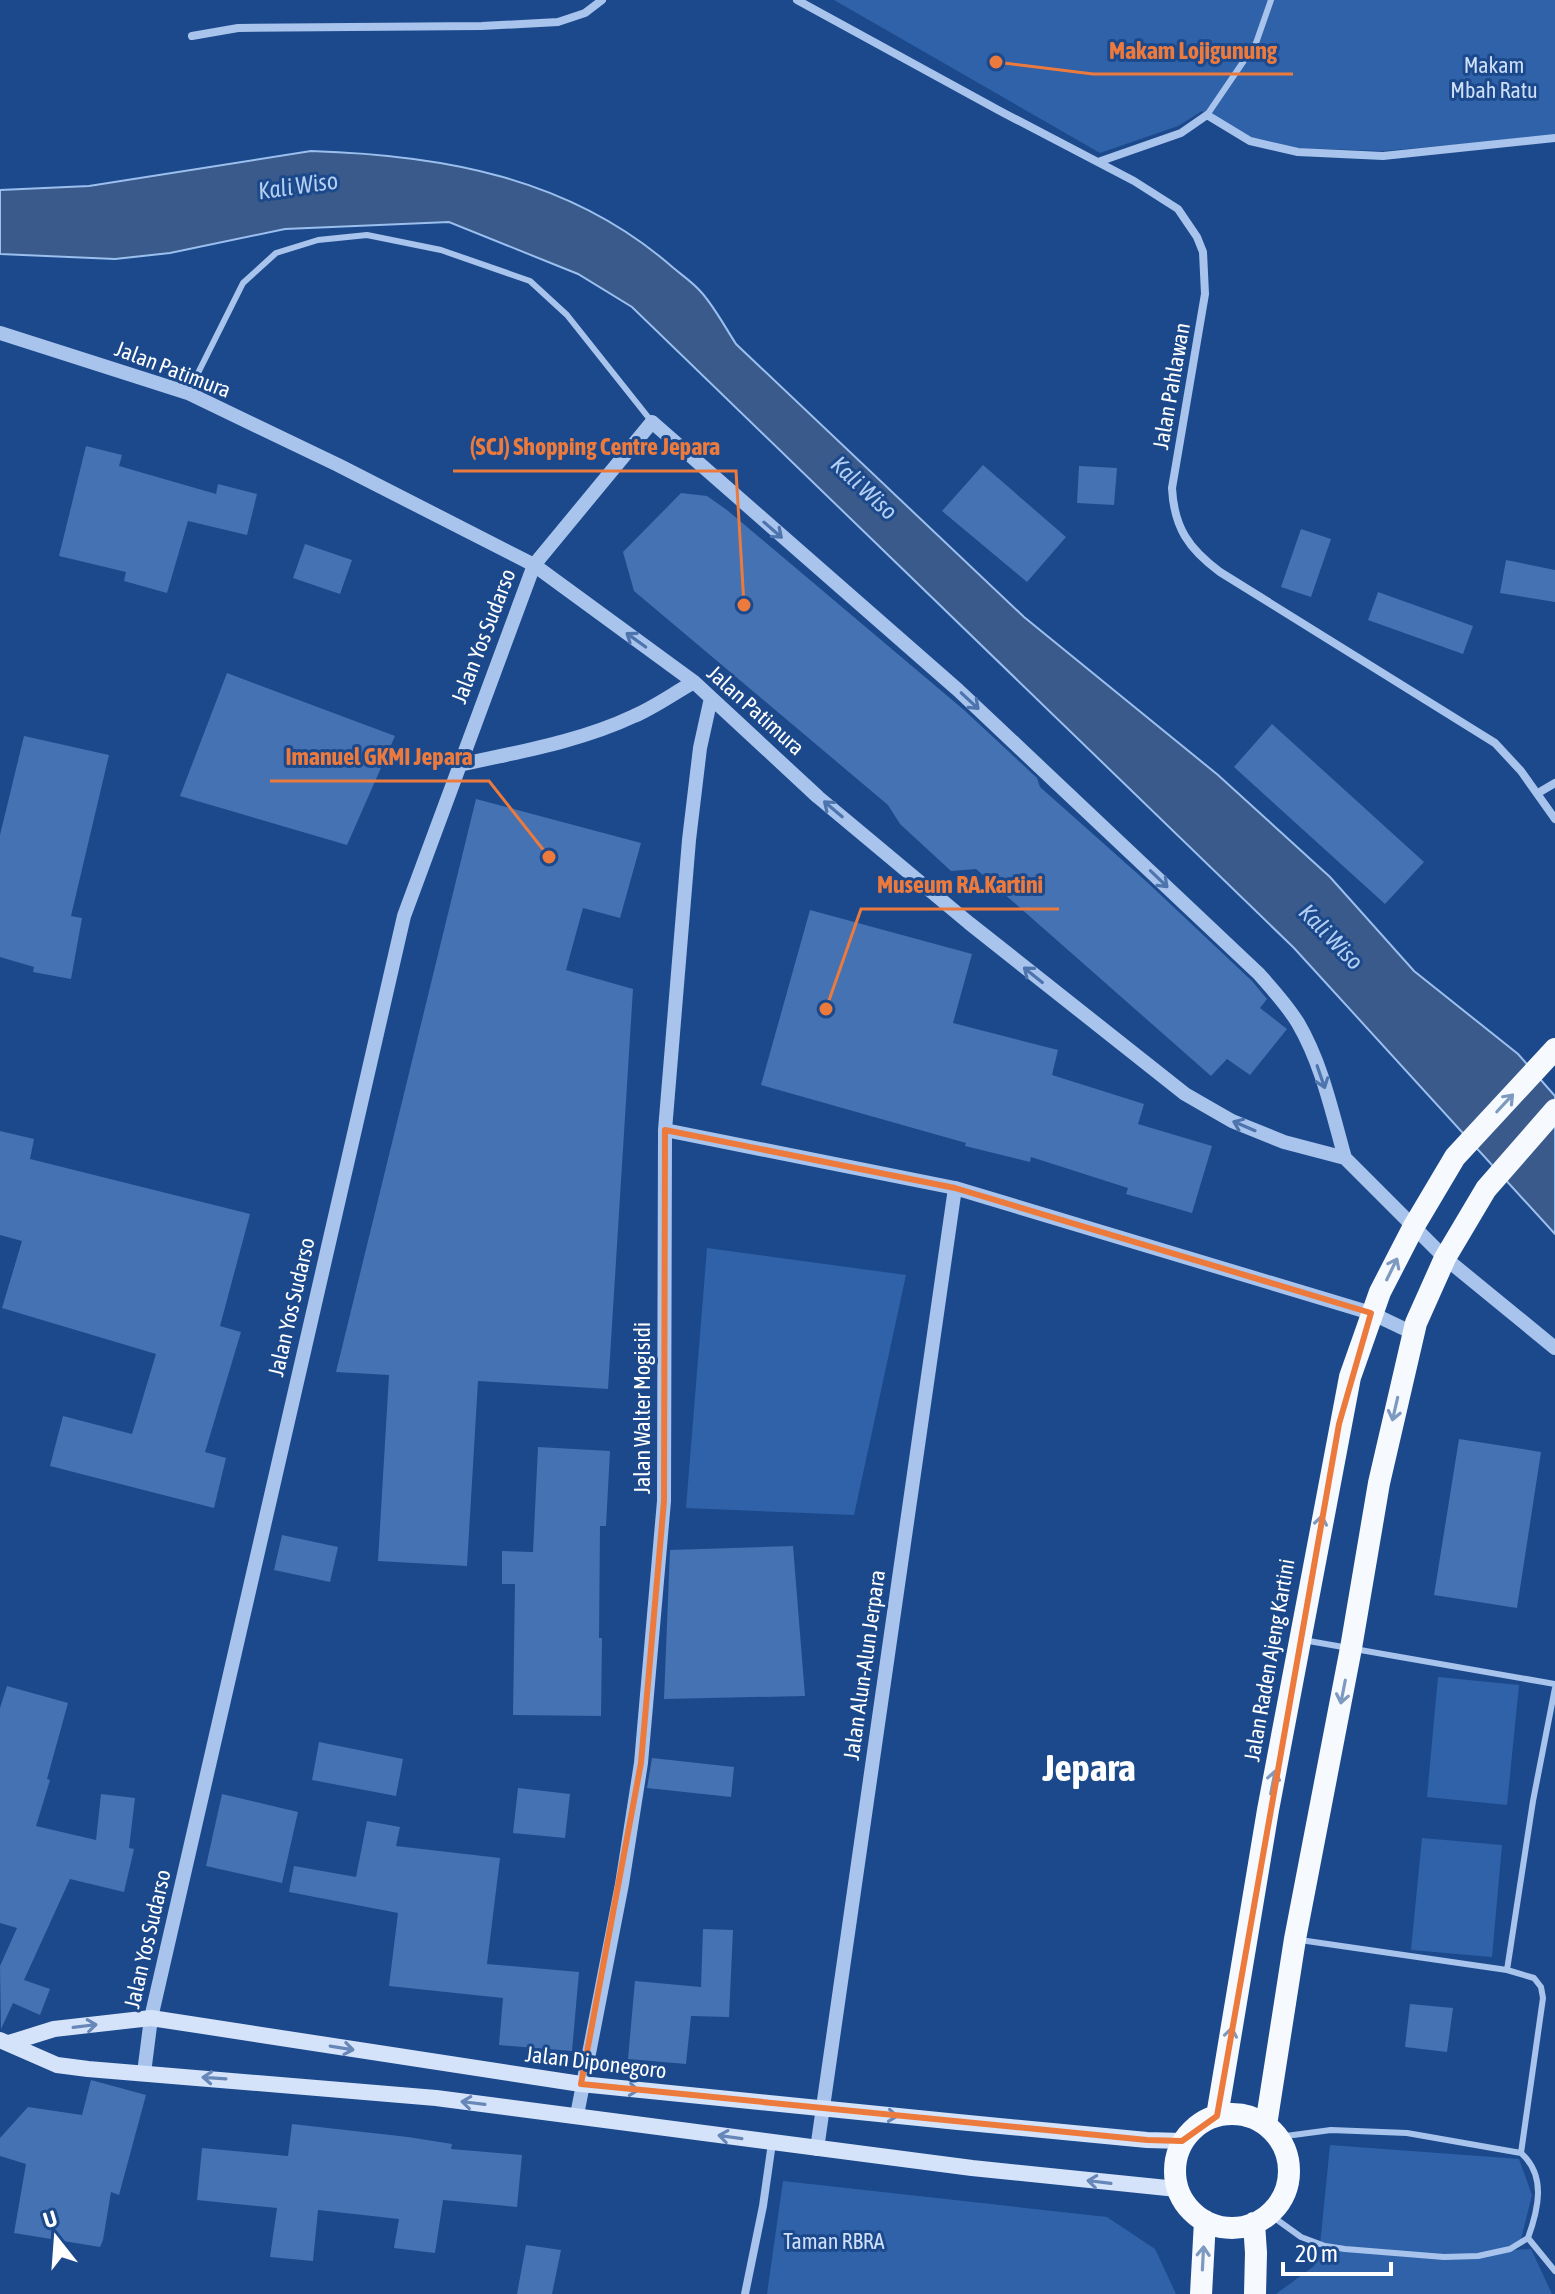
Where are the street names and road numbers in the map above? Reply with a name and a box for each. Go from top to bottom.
street label: Jalan Pahlawan [1147,321,1195,451]
street label: Jalan Patimura [112,335,234,403]
street label: Jalan Yos Sudarso [445,565,521,707]
street label: Jalan Patimura [702,660,810,760]
street label: Jalan Yos Sudarso [262,1235,320,1379]
street label: Jalan Walter Mogisidi [629,1322,655,1494]
street label: Jalan Raden Ajeng Kartini [1238,1557,1300,1763]
street label: Jalan Alun-Alun Jerpara [838,1568,890,1762]
street label: Jalan Yos Sudarso [118,1867,176,2011]
street label: Jalan Diponegoro [524,2040,668,2084]

